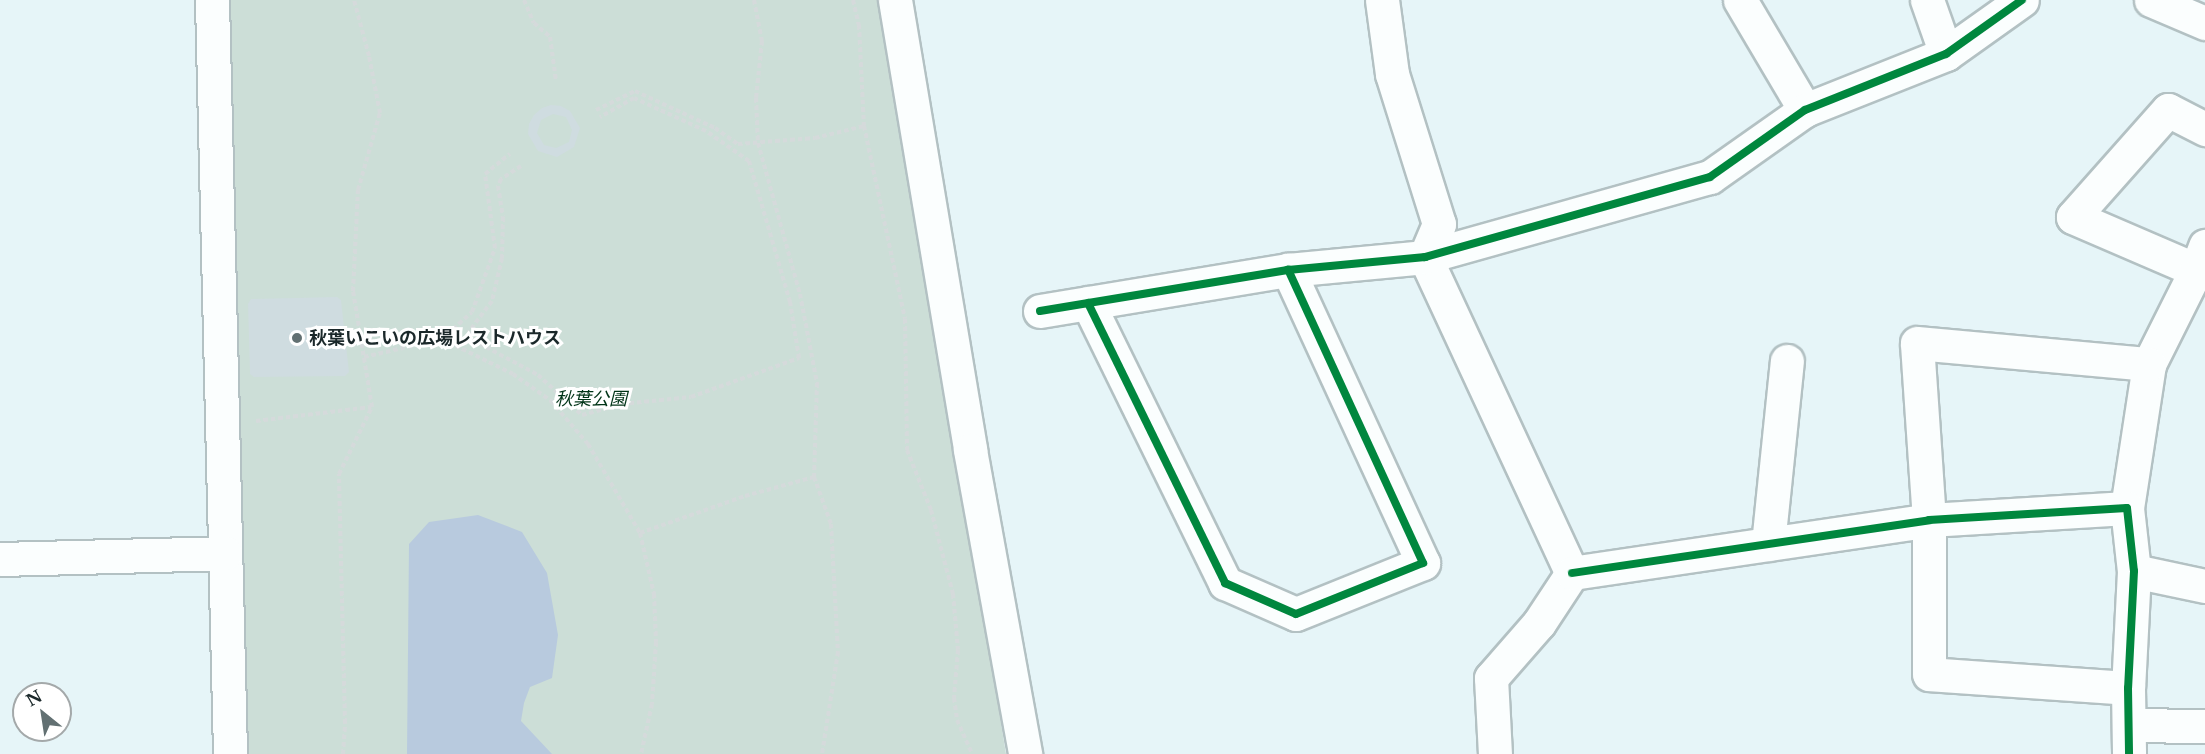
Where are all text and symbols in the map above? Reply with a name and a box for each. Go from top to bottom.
place label: 秋葉いこいの広場レストハウス [309,327,561,349]
marker: 秋葉いこいの広場レストハウス [290,331,304,345]
park label: 秋葉公園 [555,388,627,410]
north arrow [12,682,72,742]
text: N [22,686,46,711]

